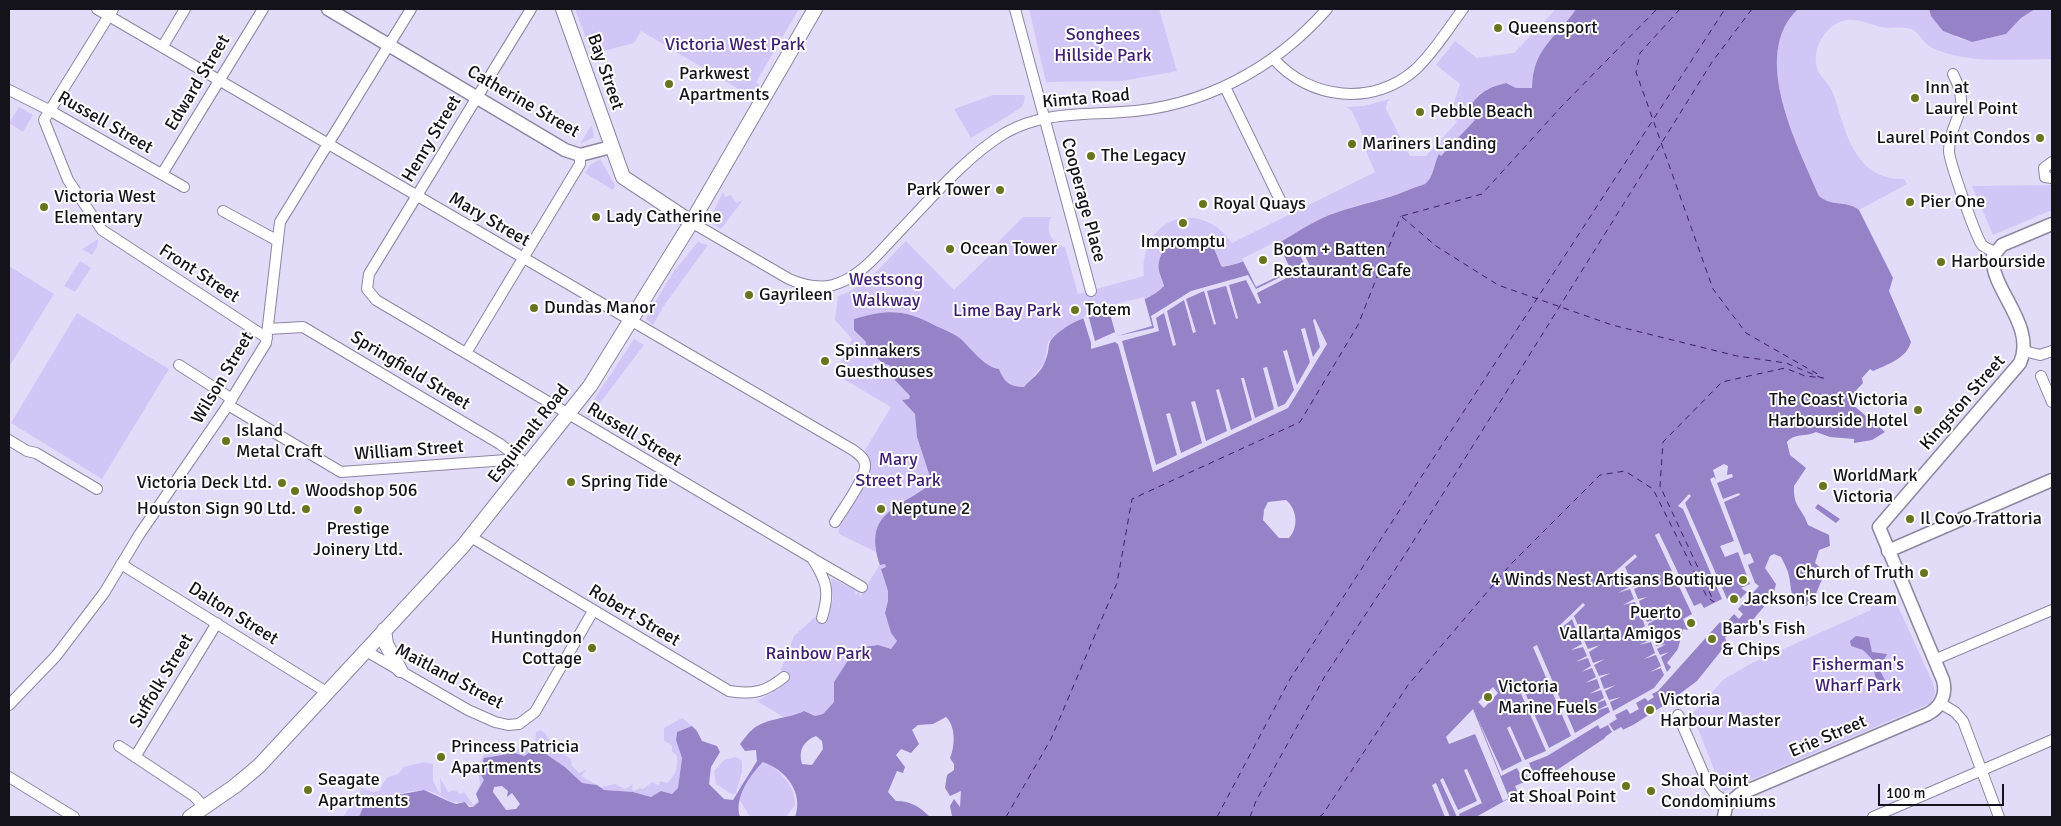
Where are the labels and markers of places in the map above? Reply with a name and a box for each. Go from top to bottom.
place label: Queensport [1508,17,1597,39]
marker: Queensport [1492,22,1504,34]
place label: Parkwest Apartments [679,63,769,106]
place label: Inn at Laurel Point [1925,77,2018,120]
marker: Parkwest Apartments [663,78,675,90]
marker: Inn at Laurel Point [1909,92,1921,104]
place label: Pebble Beach [1430,101,1533,123]
marker: Pebble Beach [1414,106,1426,118]
place label: Laurel Point Condos [1877,127,2030,149]
marker: Laurel Point Condos [2034,132,2046,144]
place label: Mariners Landing [1362,133,1497,155]
marker: Mariners Landing [1346,138,1358,150]
place label: The Legacy [1101,145,1186,167]
marker: The Legacy [1085,150,1097,162]
place label: Park Tower [907,179,990,201]
marker: Park Tower [994,184,1006,196]
place label: Victoria West Elementary [54,186,156,228]
place label: Pier One [1920,191,1985,213]
place label: Royal Quays [1213,193,1306,215]
marker: Pier One [1904,196,1916,208]
marker: Royal Quays [1197,198,1209,210]
marker: Victoria West Elementary [38,201,50,213]
place label: Lady Catherine [606,206,722,228]
marker: Lady Catherine [590,211,602,223]
marker: Impromptu [1177,217,1189,229]
place label: Impromptu [1141,231,1225,253]
place label: Ocean Tower [960,238,1057,260]
place label: Boom + Batten Restaurant & Cafe [1273,239,1411,282]
marker: Ocean Tower [944,243,956,255]
place label: Harbourside [1951,251,2046,273]
marker: Boom + Batten Restaurant & Cafe [1257,254,1269,266]
marker: Harbourside [1935,256,1947,268]
place label: Gayrileen [759,284,833,306]
marker: Gayrileen [743,289,755,301]
place label: Dundas Manor [544,297,655,319]
place label: Totem [1085,299,1131,321]
marker: Dundas Manor [528,302,540,314]
marker: Totem [1069,304,1081,316]
place label: Spinnakers Guesthouses [835,340,933,382]
marker: Spinnakers Guesthouses [819,355,831,367]
place label: The Coast Victoria Harbourside Hotel [1768,389,1908,432]
marker: The Coast Victoria Harbourside Hotel [1912,404,1924,416]
place label: Island Metal Craft [236,420,322,462]
marker: Island Metal Craft [220,435,232,447]
place label: WorldMark Victoria [1833,465,1918,508]
place label: Spring Tide [581,471,668,493]
place label: Victoria Deck Ltd. [137,472,272,494]
marker: Spring Tide [565,476,577,488]
marker: Victoria Deck Ltd. [276,477,288,489]
place label: Woodshop 506 [305,480,418,502]
marker: WorldMark Victoria [1817,480,1829,492]
marker: Woodshop 506 [289,485,301,497]
place label: Houston Sign 90 Ltd. [137,498,296,520]
place label: Neptune 2 [891,498,970,520]
marker: Houston Sign 90 Ltd. [300,503,312,515]
marker: Neptune 2 [875,503,887,515]
marker: Prestige Joinery Ltd. [352,504,364,516]
place label: Il Covo Trattoria [1920,508,2042,530]
marker: Il Covo Trattoria [1904,513,1916,525]
place label: Prestige Joinery Ltd. [313,518,403,560]
place label: Church of Truth [1795,562,1914,584]
marker: Church of Truth [1918,567,1930,579]
place label: 4 Winds Nest Artisans Boutique [1491,569,1733,591]
marker: 4 Winds Nest Artisans Boutique [1737,574,1749,586]
place label: Jackson's Ice Cream [1744,588,1897,610]
marker: Jackson's Ice Cream [1728,593,1740,605]
place label: Puerto Vallarta Amigos [1559,602,1681,644]
marker: Puerto Vallarta Amigos [1685,617,1697,629]
place label: Barb's Fish & Chips [1722,618,1806,660]
place label: Huntingdon Cottage [491,627,582,670]
marker: Barb's Fish & Chips [1706,633,1718,645]
marker: Huntingdon Cottage [586,642,598,654]
place label: Victoria Marine Fuels [1498,676,1597,719]
place label: Victoria Harbour Master [1660,689,1780,732]
marker: Victoria Marine Fuels [1482,691,1494,703]
marker: Victoria Harbour Master [1644,704,1656,716]
place label: Princess Patricia Apartments [451,736,579,779]
marker: Princess Patricia Apartments [435,751,447,763]
place label: Coffeehouse at Shoal Point [1509,765,1616,808]
place label: Seagate Apartments [318,769,408,812]
place label: Shoal Point Condominiums [1661,770,1776,812]
marker: Coffeehouse at Shoal Point [1620,780,1632,792]
marker: Seagate Apartments [302,784,314,796]
marker: Shoal Point Condominiums [1645,785,1657,797]

